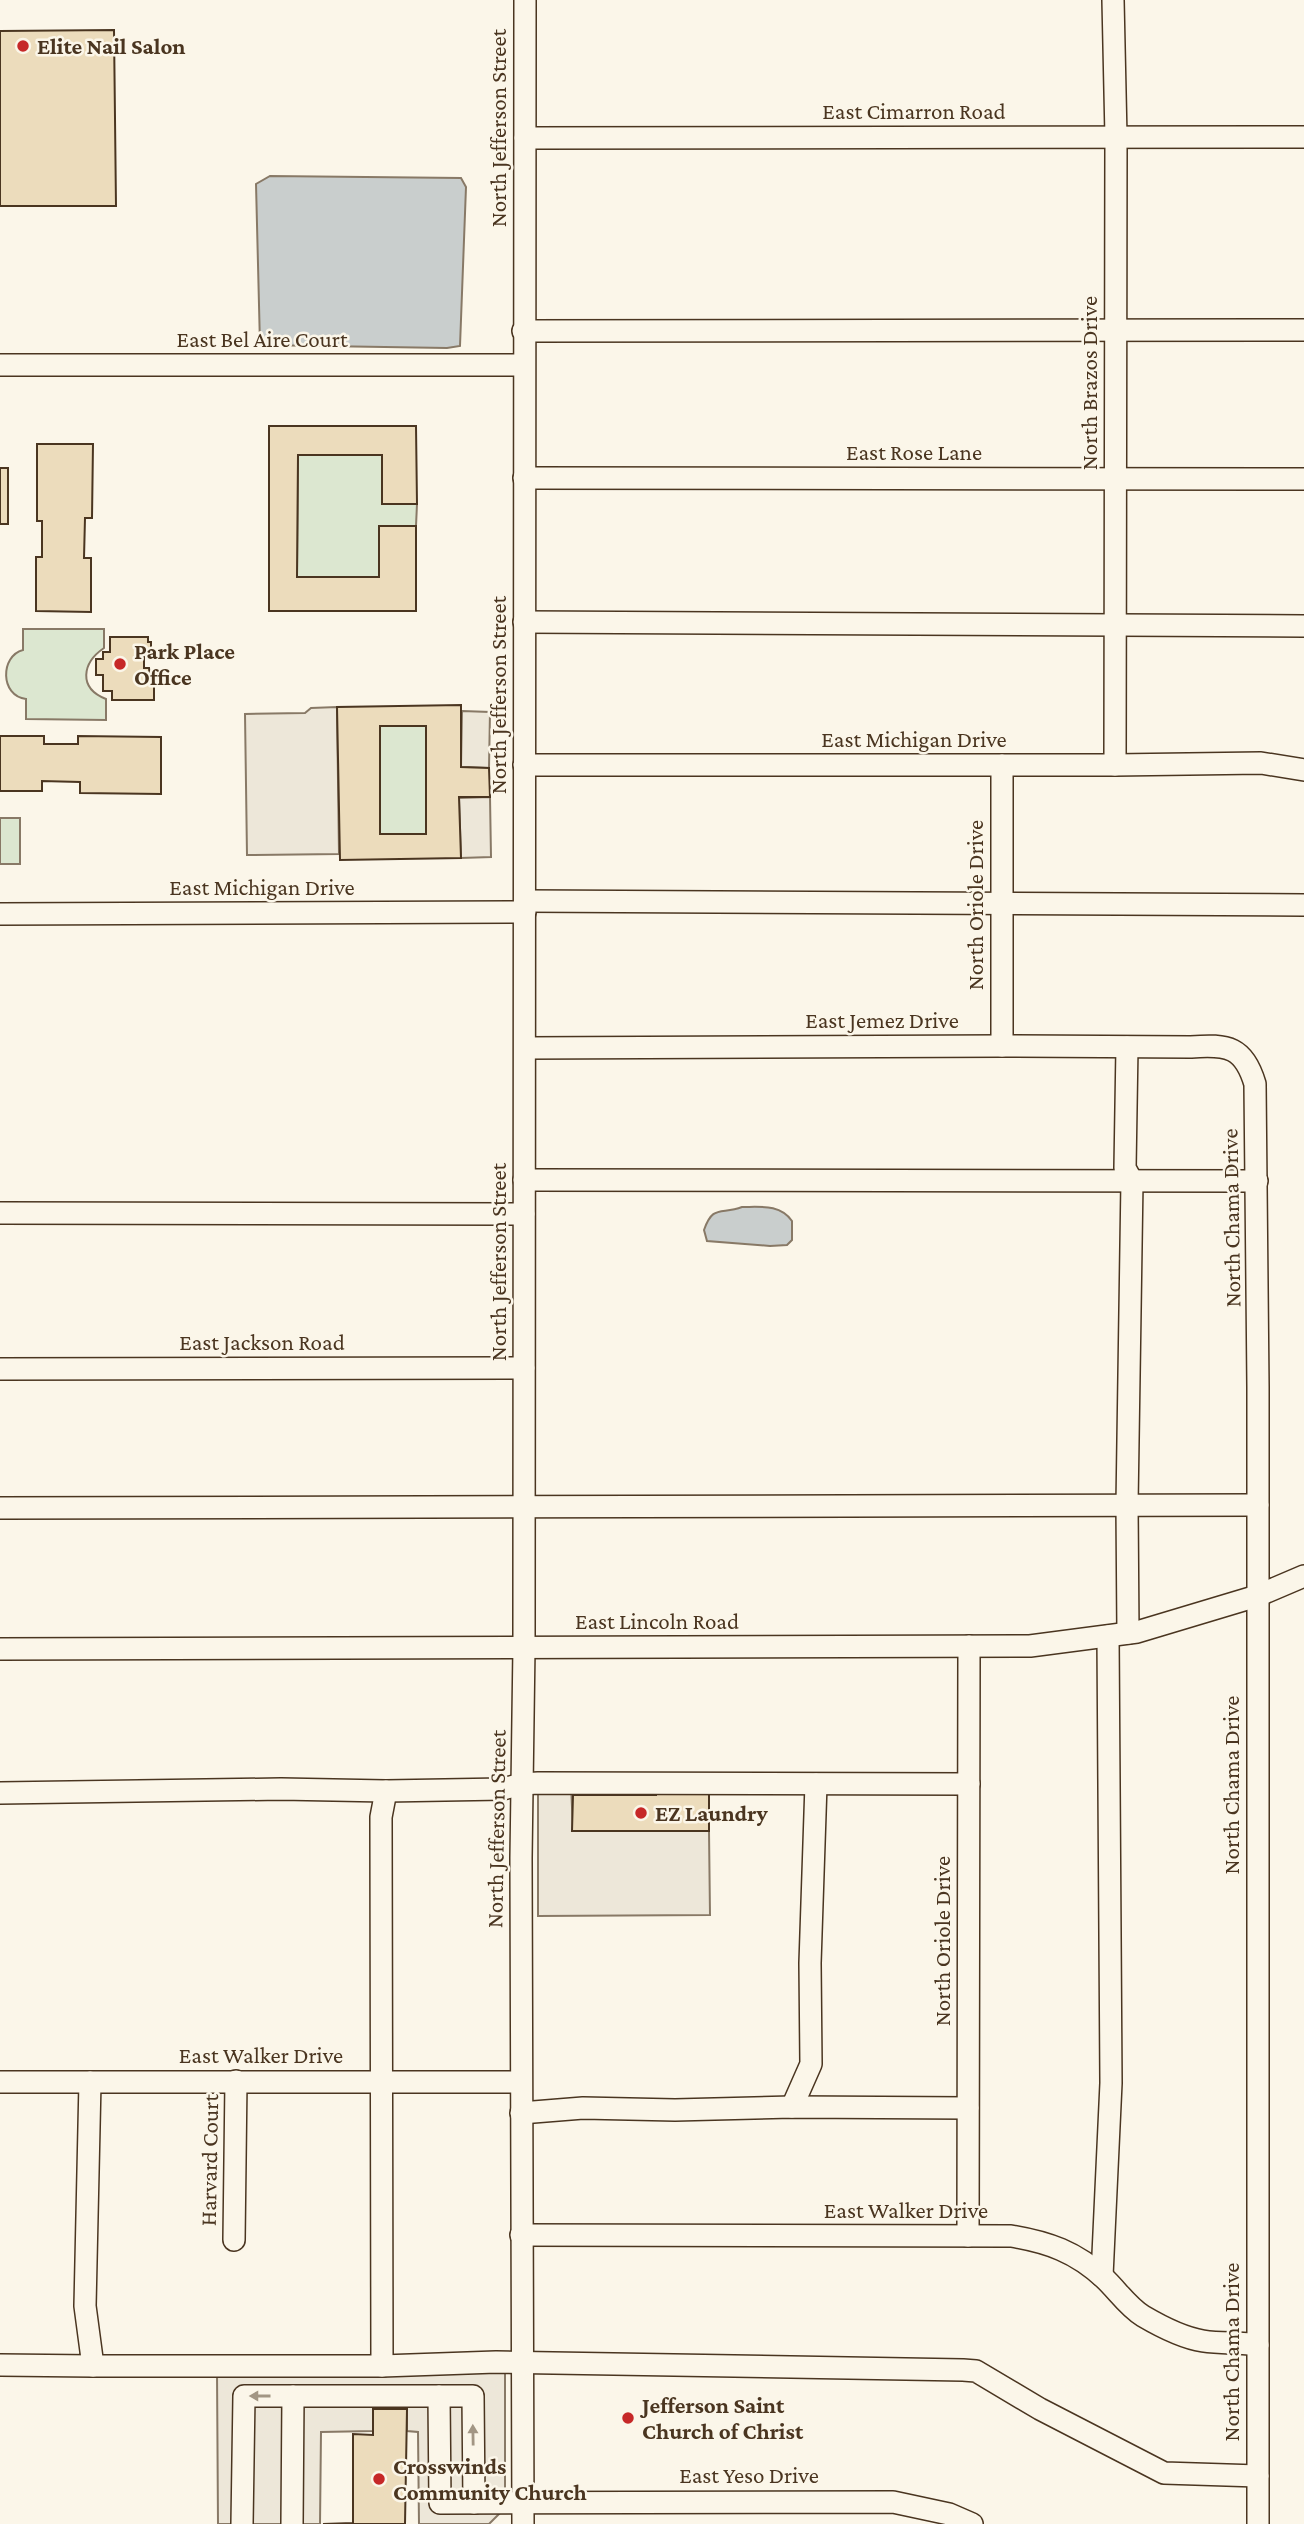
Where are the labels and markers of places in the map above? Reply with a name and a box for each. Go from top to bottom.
place label: Elite Nail Salon [37,33,186,59]
marker: Elite Nail Salon [15,38,31,54]
place label: Park Place Office [134,638,235,690]
marker: Park Place Office [112,656,128,672]
place label: EZ Laundry [655,1800,769,1826]
marker: EZ Laundry [633,1805,649,1821]
place label: Jefferson Saint Church of Christ [640,2392,804,2444]
marker: Jefferson Saint Church of Christ [620,2410,636,2426]
place label: Crosswinds Community Church [393,2453,587,2505]
marker: Crosswinds Community Church [371,2471,387,2487]

